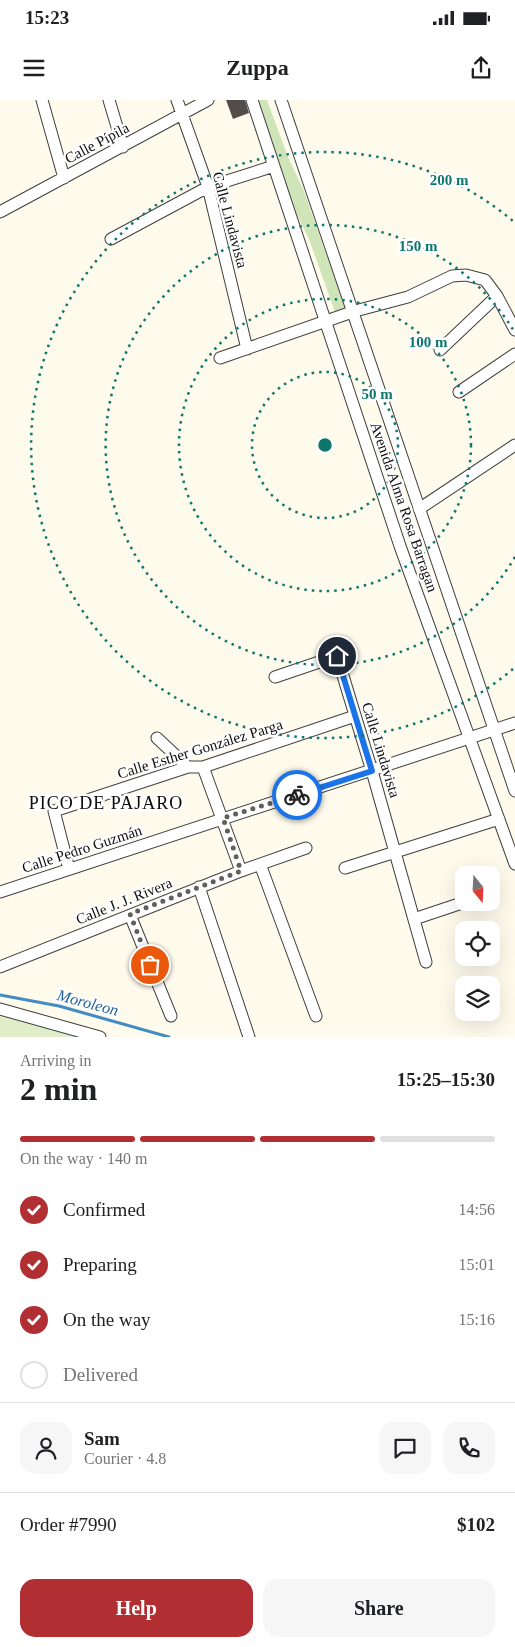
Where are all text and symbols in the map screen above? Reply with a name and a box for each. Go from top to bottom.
text: 15:23 [25,7,69,28]
icon: menu [20,54,48,82]
icon: share [467,54,495,82]
text: Zuppa [226,55,289,80]
street label: Calle Pípila [62,119,132,167]
street label: Calle Lindavista [209,170,251,270]
text: 200 m [430,172,469,188]
text: 150 m [399,238,438,254]
text: 100 m [409,334,448,350]
text: 50 m [361,386,393,402]
street label: Avenida Alma Rosa Barragan [367,420,441,594]
centre of rings [316,436,334,454]
pin [316,635,358,677]
icon: home [323,642,351,670]
street label: Calle Lindavista [359,700,403,800]
street label: Calle Esther González Parga [116,716,285,782]
courier [272,770,322,820]
icon: bike [283,781,311,809]
district label: PICO DE PAJARO [29,793,183,813]
street label: Calle Pedro Guzmán [20,822,144,876]
north arrow [455,866,500,911]
map controls [455,866,500,1021]
street label: Calle J. J. Rivera [74,874,175,928]
button: locate [455,921,500,966]
pin [129,944,171,986]
icon: bag [136,951,164,979]
button: layers [455,976,500,1021]
water label: Moroleon [55,986,120,1019]
text: Arriving in [20,1052,92,1069]
text: 15:25–15:30 [397,1069,495,1090]
text: 2 min [20,1071,97,1107]
text: On the way · 140 m [20,1150,148,1167]
icon: check [20,1196,48,1224]
text: Confirmed [63,1199,145,1220]
text: 14:56 [459,1201,495,1218]
icon: check [20,1251,48,1279]
text: Preparing [63,1254,137,1275]
text: 15:01 [459,1256,495,1273]
icon: check [20,1306,48,1334]
text: On the way [63,1309,151,1330]
text: 15:16 [459,1311,495,1328]
text: Delivered [63,1364,138,1385]
button: person [20,1422,72,1474]
button: chat [379,1422,431,1474]
button: phone [443,1422,495,1474]
text: Sam [84,1428,120,1449]
text: Courier · 4.8 [84,1450,166,1467]
text: Order #7990 [20,1514,117,1535]
text: $102 [457,1514,495,1535]
button: Help [20,1579,253,1637]
button: Share [263,1579,495,1637]

